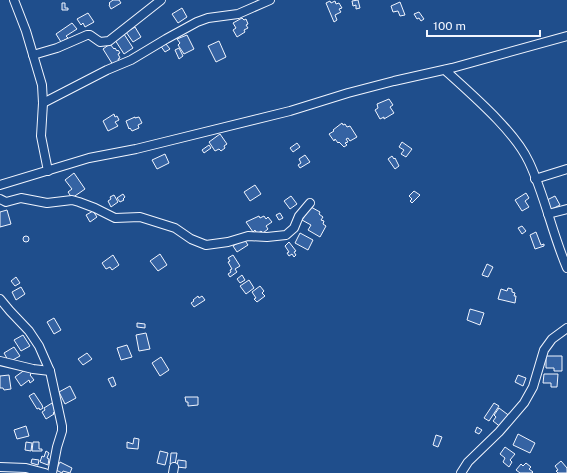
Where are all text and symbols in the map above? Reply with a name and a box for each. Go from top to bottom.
scale bar [427,12,540,38]
text: 100 m [433,19,466,33]

